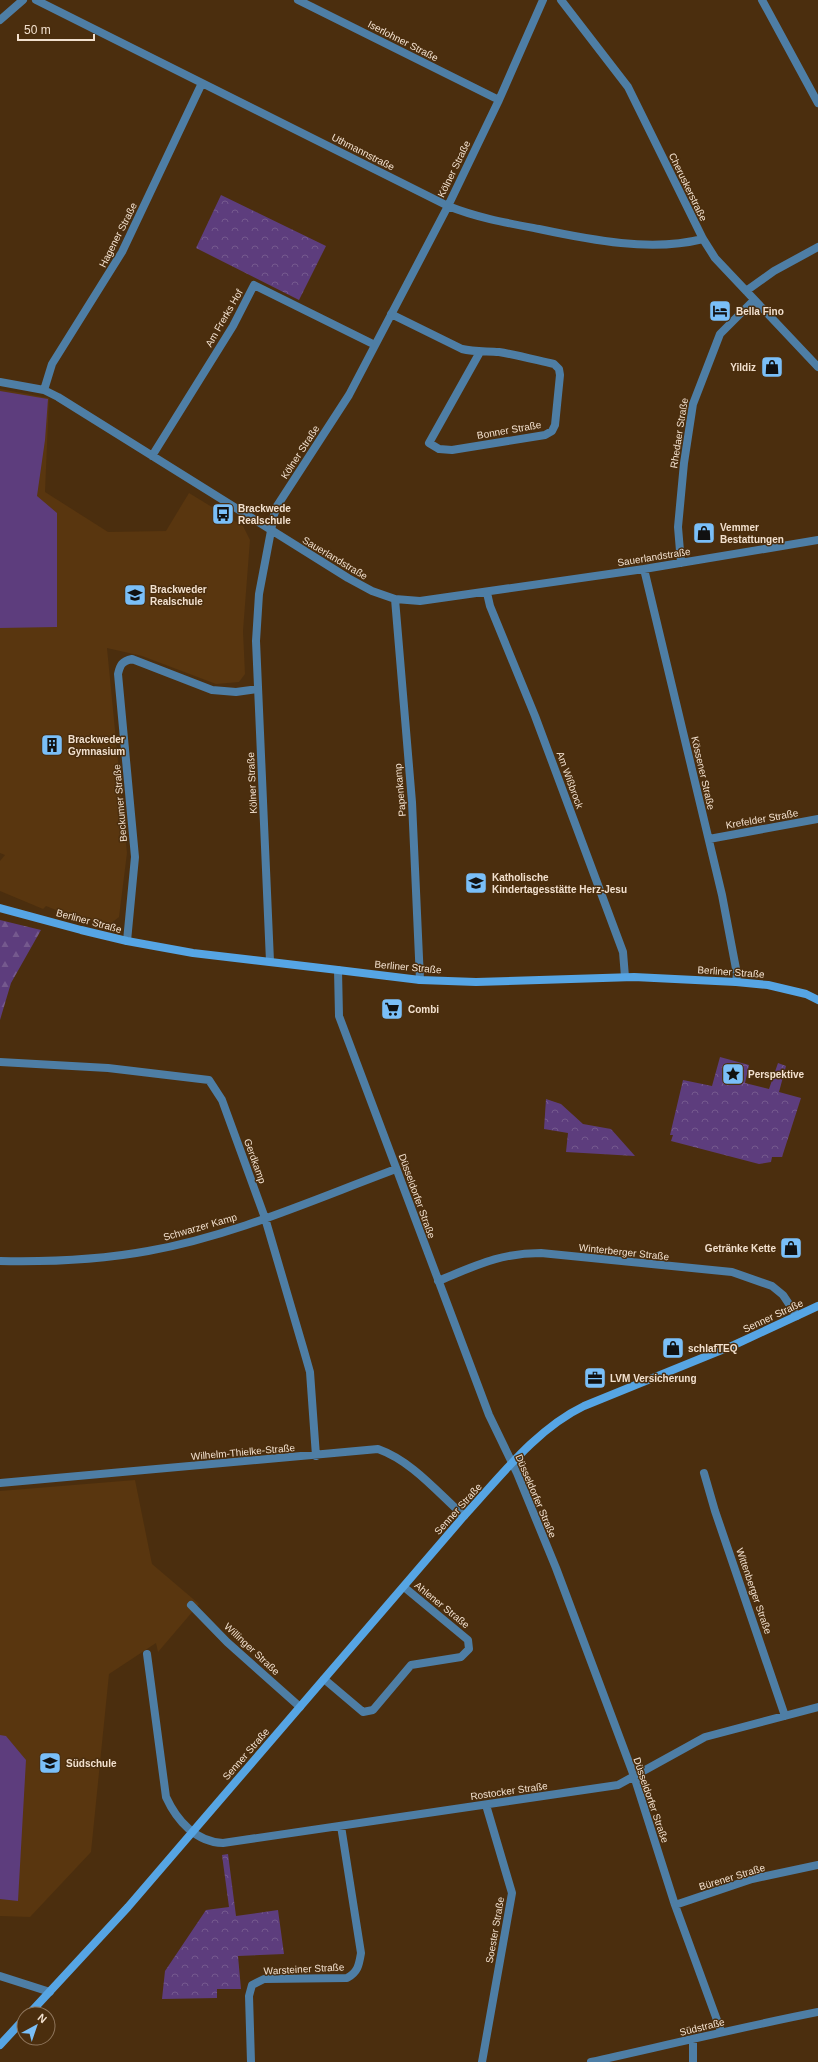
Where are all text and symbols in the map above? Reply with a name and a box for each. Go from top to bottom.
scale bar [18,16,94,42]
street label: Iserlohner Straße [366,19,440,64]
text: 50 m [24,23,51,37]
street label: Uthmannstraße [330,131,397,173]
street label: Kölner Straße [436,138,473,199]
street label: Cheruskerstraße [667,151,709,223]
street label: Hagener Straße [97,200,139,269]
street label: Am Frerks Hof [203,287,245,349]
hotel icon: Bella Fino [707,298,733,324]
place label: Bella Fino [736,306,784,317]
shop icon: Yildiz [759,354,785,380]
place label: Yildiz [730,362,756,373]
street label: Rhedaer Straße [668,397,690,469]
street label: Bonner Straße [476,419,542,441]
street label: Kölner Straße [279,423,322,481]
bus stop icon: Brackwede Realschule [210,501,236,527]
place label: Brackwede Realschule [238,503,291,526]
shop icon: Vemmer Bestattungen [691,520,717,546]
place label: Vemmer Bestattungen [720,522,784,545]
street label: Sauerlandstraße [300,534,370,582]
street label: Sauerlandstraße [617,546,692,568]
school or university icon: Brackweder Realschule [122,582,148,608]
place label: Brackweder Realschule [150,584,207,607]
building icon: Brackweder Gymnasium [39,732,65,758]
place label: Brackweder Gymnasium [68,734,125,757]
street label: Kössener Straße [689,735,717,811]
street label: Am Wißbrock [555,750,586,811]
street label: Kölner Straße [245,751,259,814]
street label: Beckumer Straße [111,763,129,842]
street label: Papenkamp [392,763,408,817]
street label: Krefelder Straße [725,807,800,831]
school or university icon: Katholische Kindertagesstätte Herz-Jesu [463,870,489,896]
place label: Katholische Kindertagesstätte Herz-Jesu [492,872,627,895]
street label: Berliner Straße [55,907,123,935]
street label: Berliner Straße [374,959,442,975]
street label: Berliner Straße [697,964,765,980]
supermarket icon: Combi [379,996,405,1022]
place label: Combi [408,1004,439,1015]
place icon: Perspektive [720,1061,746,1087]
place label: Perspektive [748,1069,805,1080]
street label: Gerdkamp [242,1137,268,1185]
street label: Düsseldorfer Straße [397,1152,438,1240]
street label: Schwarzer Kamp [162,1211,239,1243]
shop icon: Getränke Kette [778,1235,804,1261]
street label: Winterberger Straße [578,1242,670,1262]
place label: Getränke Kette [705,1243,776,1254]
street label: Senner Straße [741,1297,805,1335]
shop icon: schlafTEQ [660,1335,686,1361]
place label: schlafTEQ [688,1343,738,1354]
office icon: LVM Versicherung [582,1365,608,1391]
place label: LVM Versicherung [610,1373,697,1384]
street label: Wilhelm-Thielke-Straße [190,1442,296,1462]
street label: Düsseldorfer Straße [513,1453,559,1540]
street label: Senner Straße [432,1481,484,1537]
street label: Wittenberger Straße [734,1547,774,1636]
street label: Ahlener Straße [412,1580,472,1631]
street label: Willinger Straße [222,1621,282,1678]
street label: Senner Straße [221,1726,272,1782]
school or university icon: Südschule [37,1750,63,1776]
street label: Düsseldorfer Straße [631,1756,671,1845]
place label: Südschule [66,1758,117,1769]
street label: Rostocker Straße [470,1780,549,1802]
street label: Bürener Straße [698,1862,767,1892]
street label: Soester Straße [484,1896,506,1964]
street label: Warsteiner Straße [263,1961,345,1977]
north arrow [16,2006,56,2046]
text: N [36,2011,49,2026]
street label: Südstraße [678,2016,726,2038]

